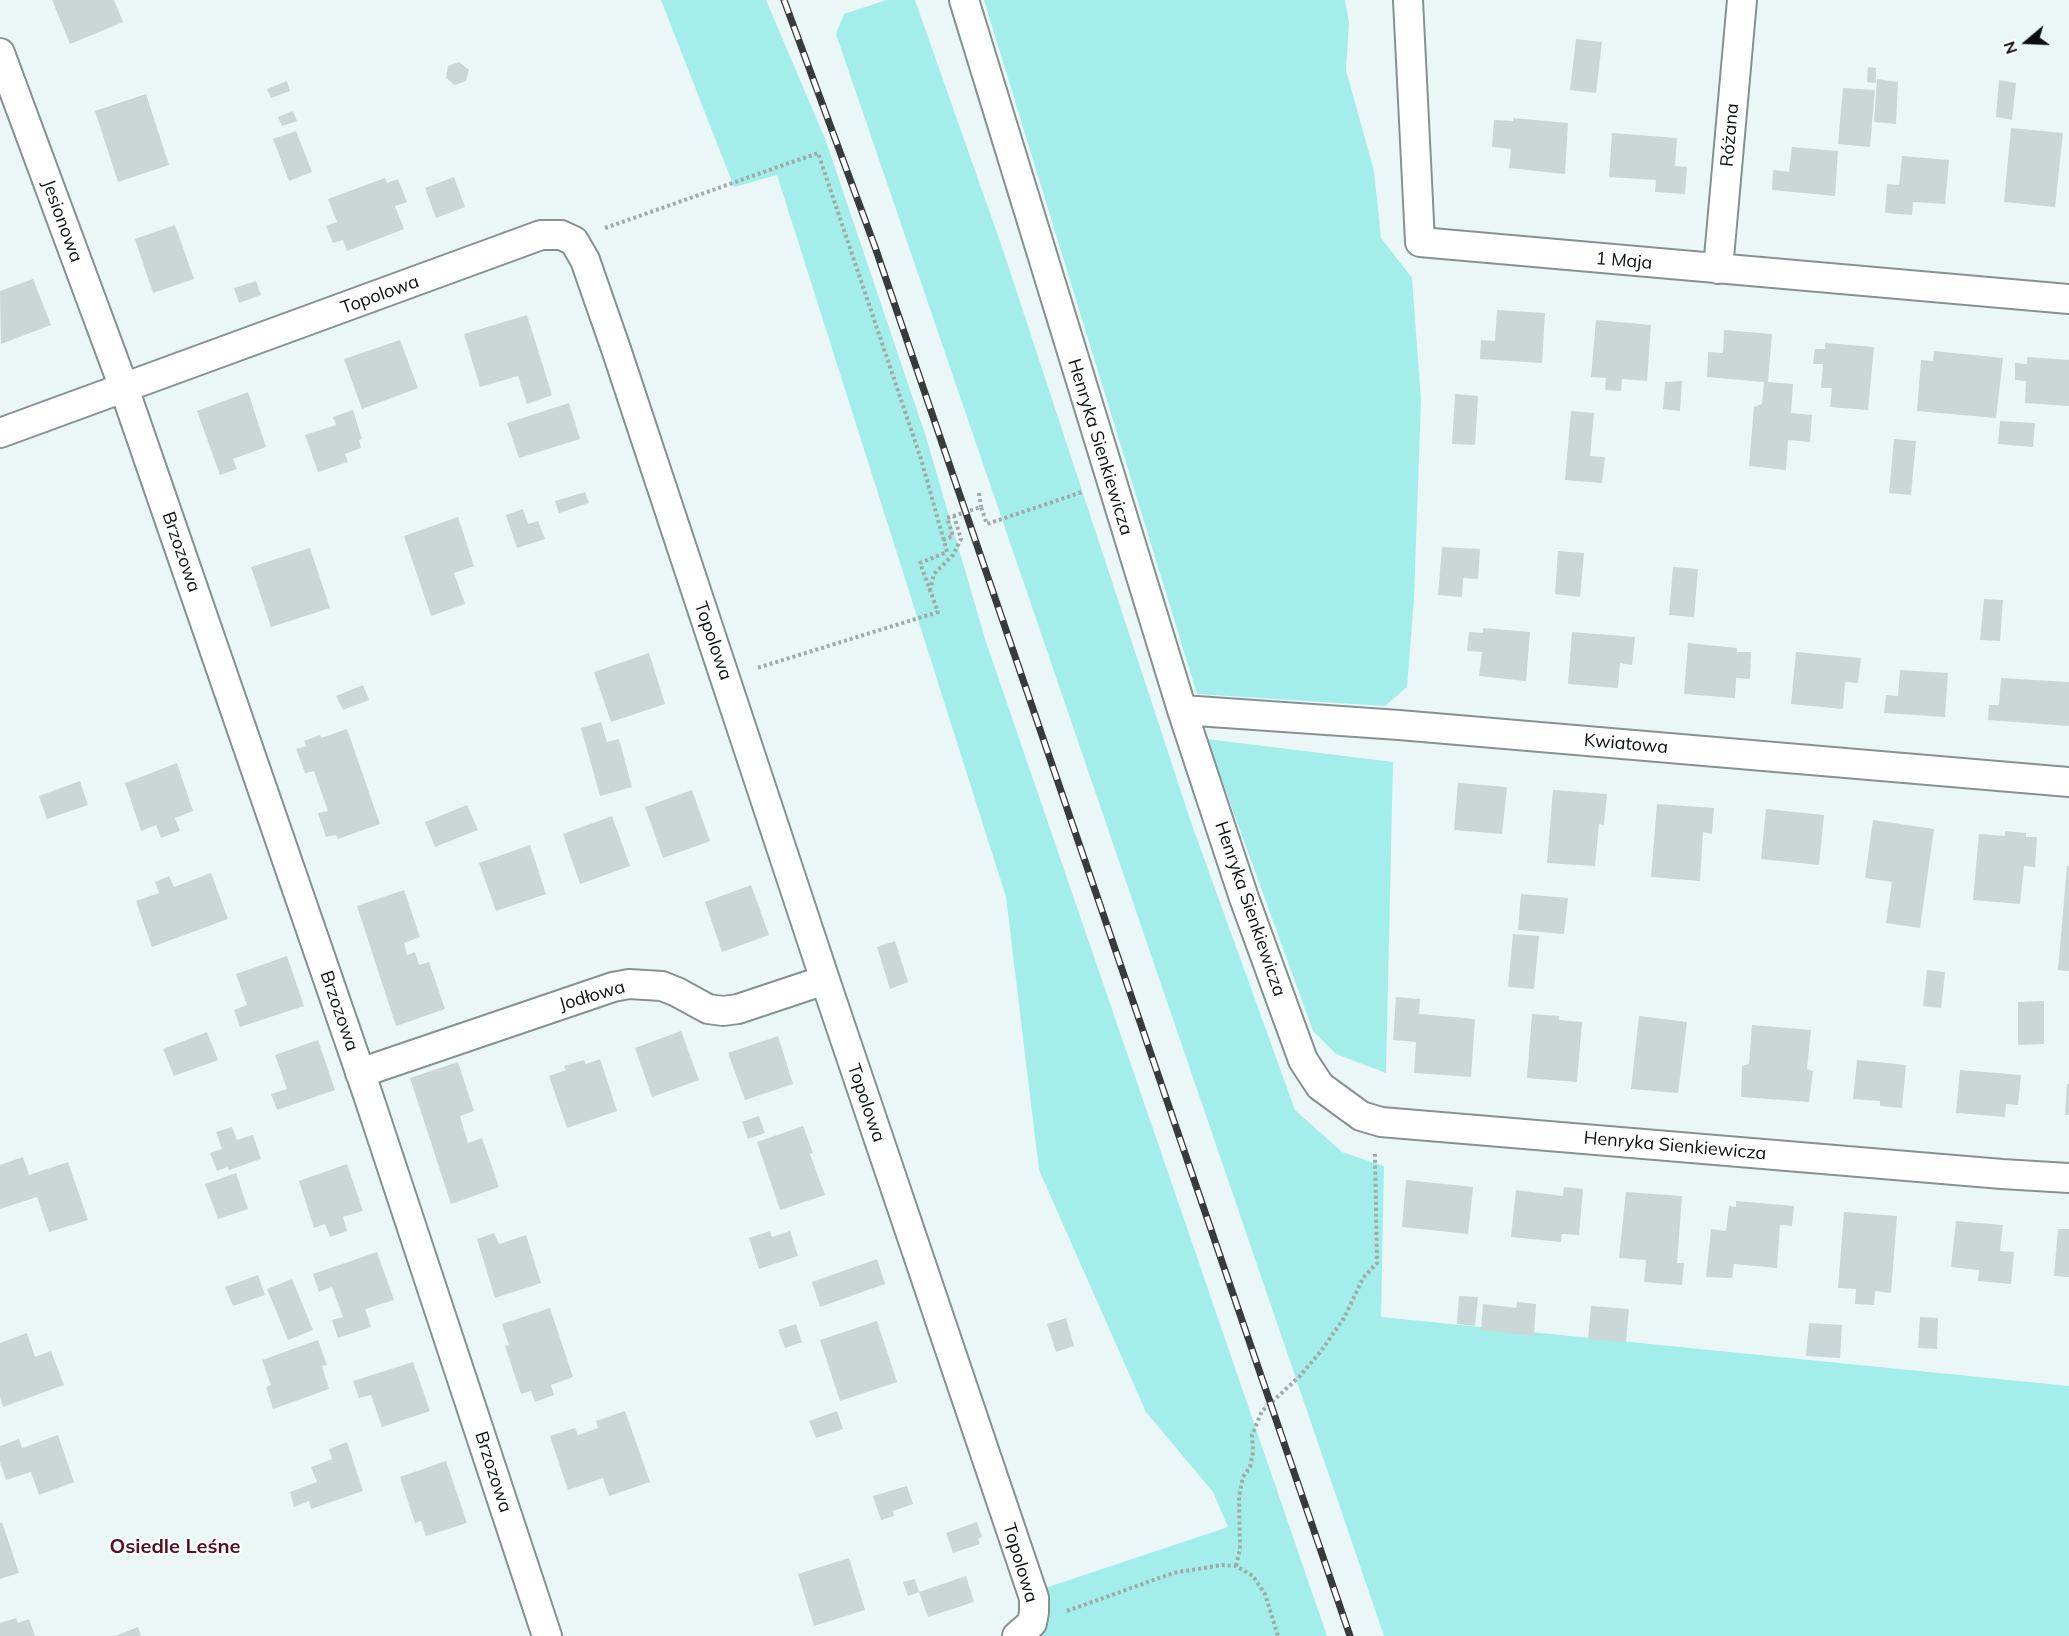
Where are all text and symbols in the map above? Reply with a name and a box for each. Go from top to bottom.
north arrow [1997,12,2057,72]
text: N [1999,39,2021,57]
street label: Różana [1716,102,1744,168]
street label: Jesionowa [37,177,87,265]
street label: 1 Maja [1595,248,1653,274]
street label: Topolowa [338,271,422,319]
street label: Henryka Sienkiewicza [1063,356,1137,538]
street label: Brzozowa [157,509,205,595]
street label: Topolowa [690,599,736,683]
street label: Kwiatowa [1583,730,1669,758]
street label: Henryka Sienkiewicza [1210,819,1290,999]
street label: Brzozowa [315,968,363,1054]
street label: Jodłowa [556,976,628,1016]
street label: Topolowa [843,1061,889,1145]
street label: Henryka Sienkiewicza [1583,1127,1767,1165]
street label: Brzozowa [470,1429,516,1515]
street label: Topolowa [998,1521,1042,1605]
district label: Osiedle Leśne [109,1535,241,1559]

